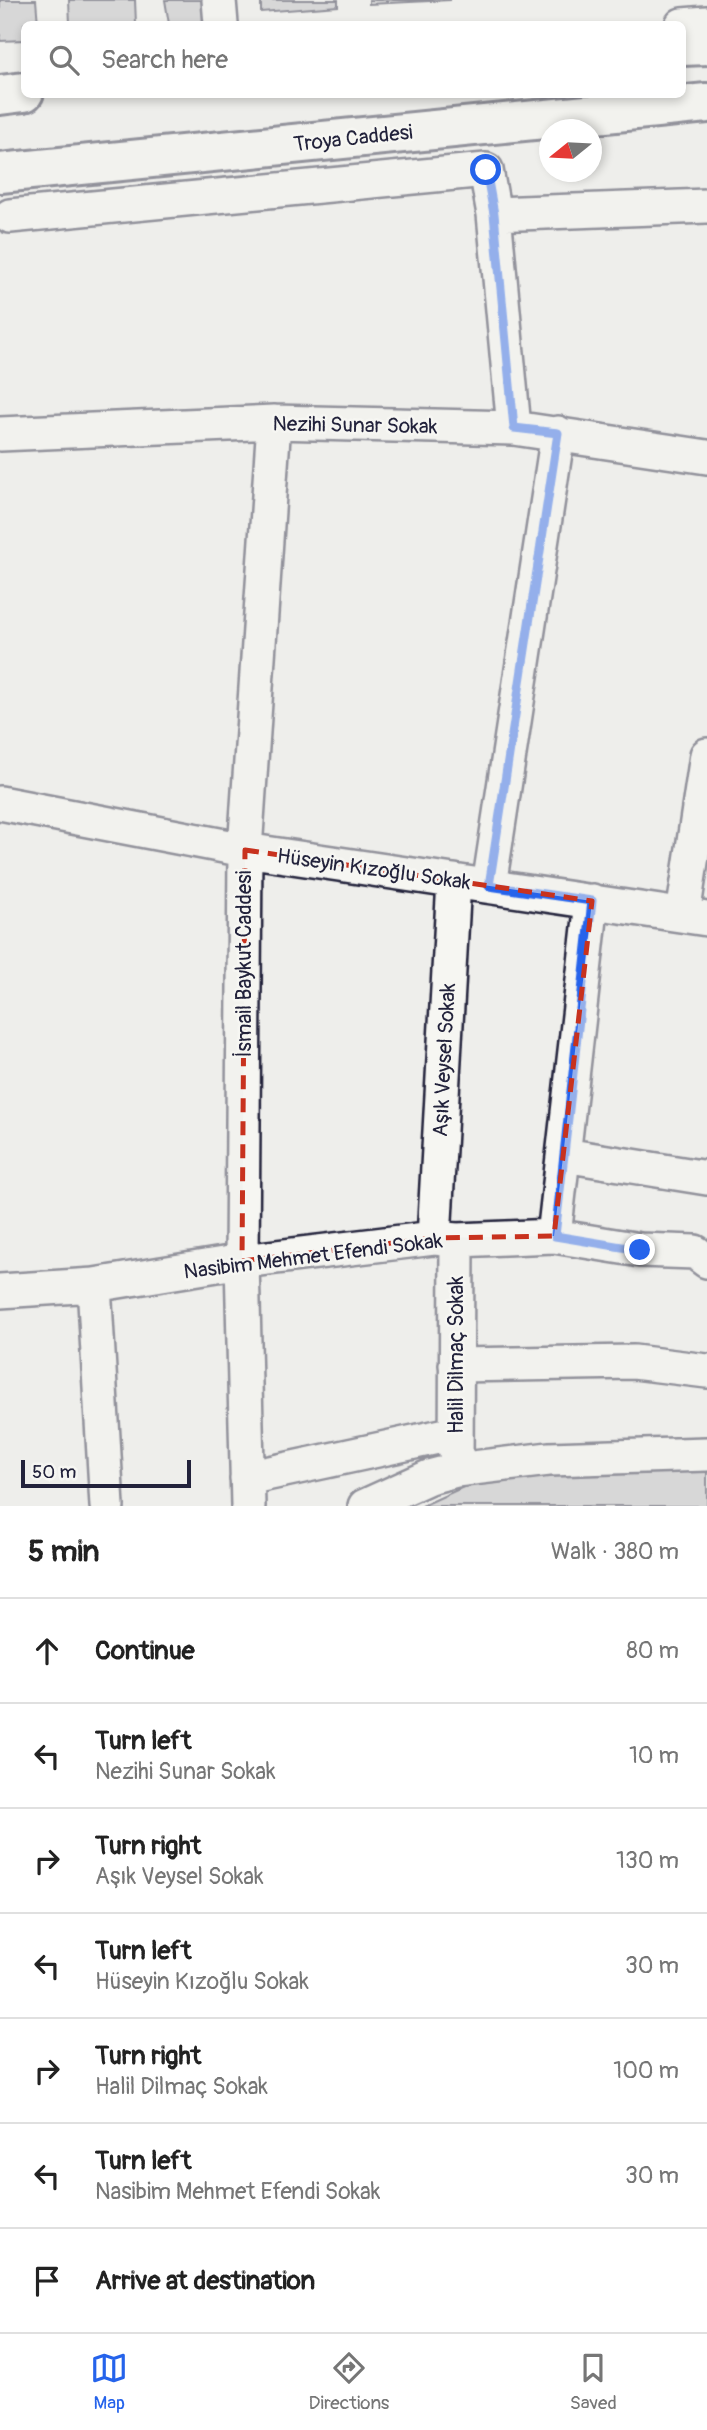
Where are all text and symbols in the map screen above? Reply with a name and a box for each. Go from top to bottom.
search box [21,21,686,98]
icon: search [45,41,83,79]
text: Search here [101,44,228,76]
street label: Troya Caddesi [292,119,414,158]
north arrow [539,119,602,182]
route start [470,154,501,185]
street label: Nezihi Sunar Sokak [272,411,438,440]
street label: Hüseyin Kızoğlu Sokak [275,843,473,896]
street label: İsmail Baykut Caddesi [231,870,258,1057]
street label: Aşık Veysel Sokak [427,982,462,1138]
street label: Nasibim Mehmet Efendi Sokak [182,1227,444,1286]
route end [624,1234,655,1265]
street label: Halil Dilmaç Sokak [443,1276,470,1434]
scale bar [21,1457,191,1489]
text: 50 m [32,1460,76,1484]
text: 5 min [28,1533,99,1570]
text: Walk · 380 m [551,1537,679,1566]
icon: ahead [28,1632,66,1670]
text: Continue [95,1635,195,1667]
text: 80 m [626,1636,679,1665]
text: Turn left [95,1725,191,1757]
icon: left [28,1737,66,1775]
text: 10 m [629,1741,679,1770]
text: Nezihi Sunar Sokak [95,1757,276,1786]
text: Turn right [95,1830,201,1862]
icon: right [28,1842,66,1880]
text: 130 m [616,1846,679,1875]
text: Aşık Veysel Sokak [95,1862,264,1891]
text: Turn left [95,1935,191,1967]
icon: left [28,1947,66,1985]
text: 30 m [625,1951,679,1980]
text: Hüseyin Kızoğlu Sokak [95,1967,309,1996]
text: Turn right [95,2040,201,2072]
icon: right [28,2052,66,2090]
text: 100 m [613,2056,679,2085]
text: Halil Dilmaç Sokak [95,2072,268,2101]
text: Turn left [95,2145,191,2177]
icon: left [28,2157,66,2195]
text: 30 m [625,2161,679,2190]
text: Nasibim Mehmet Efendi Sokak [95,2177,380,2206]
icon: arrive [28,2262,66,2300]
text: Arrive at destination [95,2265,315,2297]
tab: Map [90,2349,128,2415]
tab: Directions [309,2349,389,2415]
tab: Saved [570,2349,617,2415]

